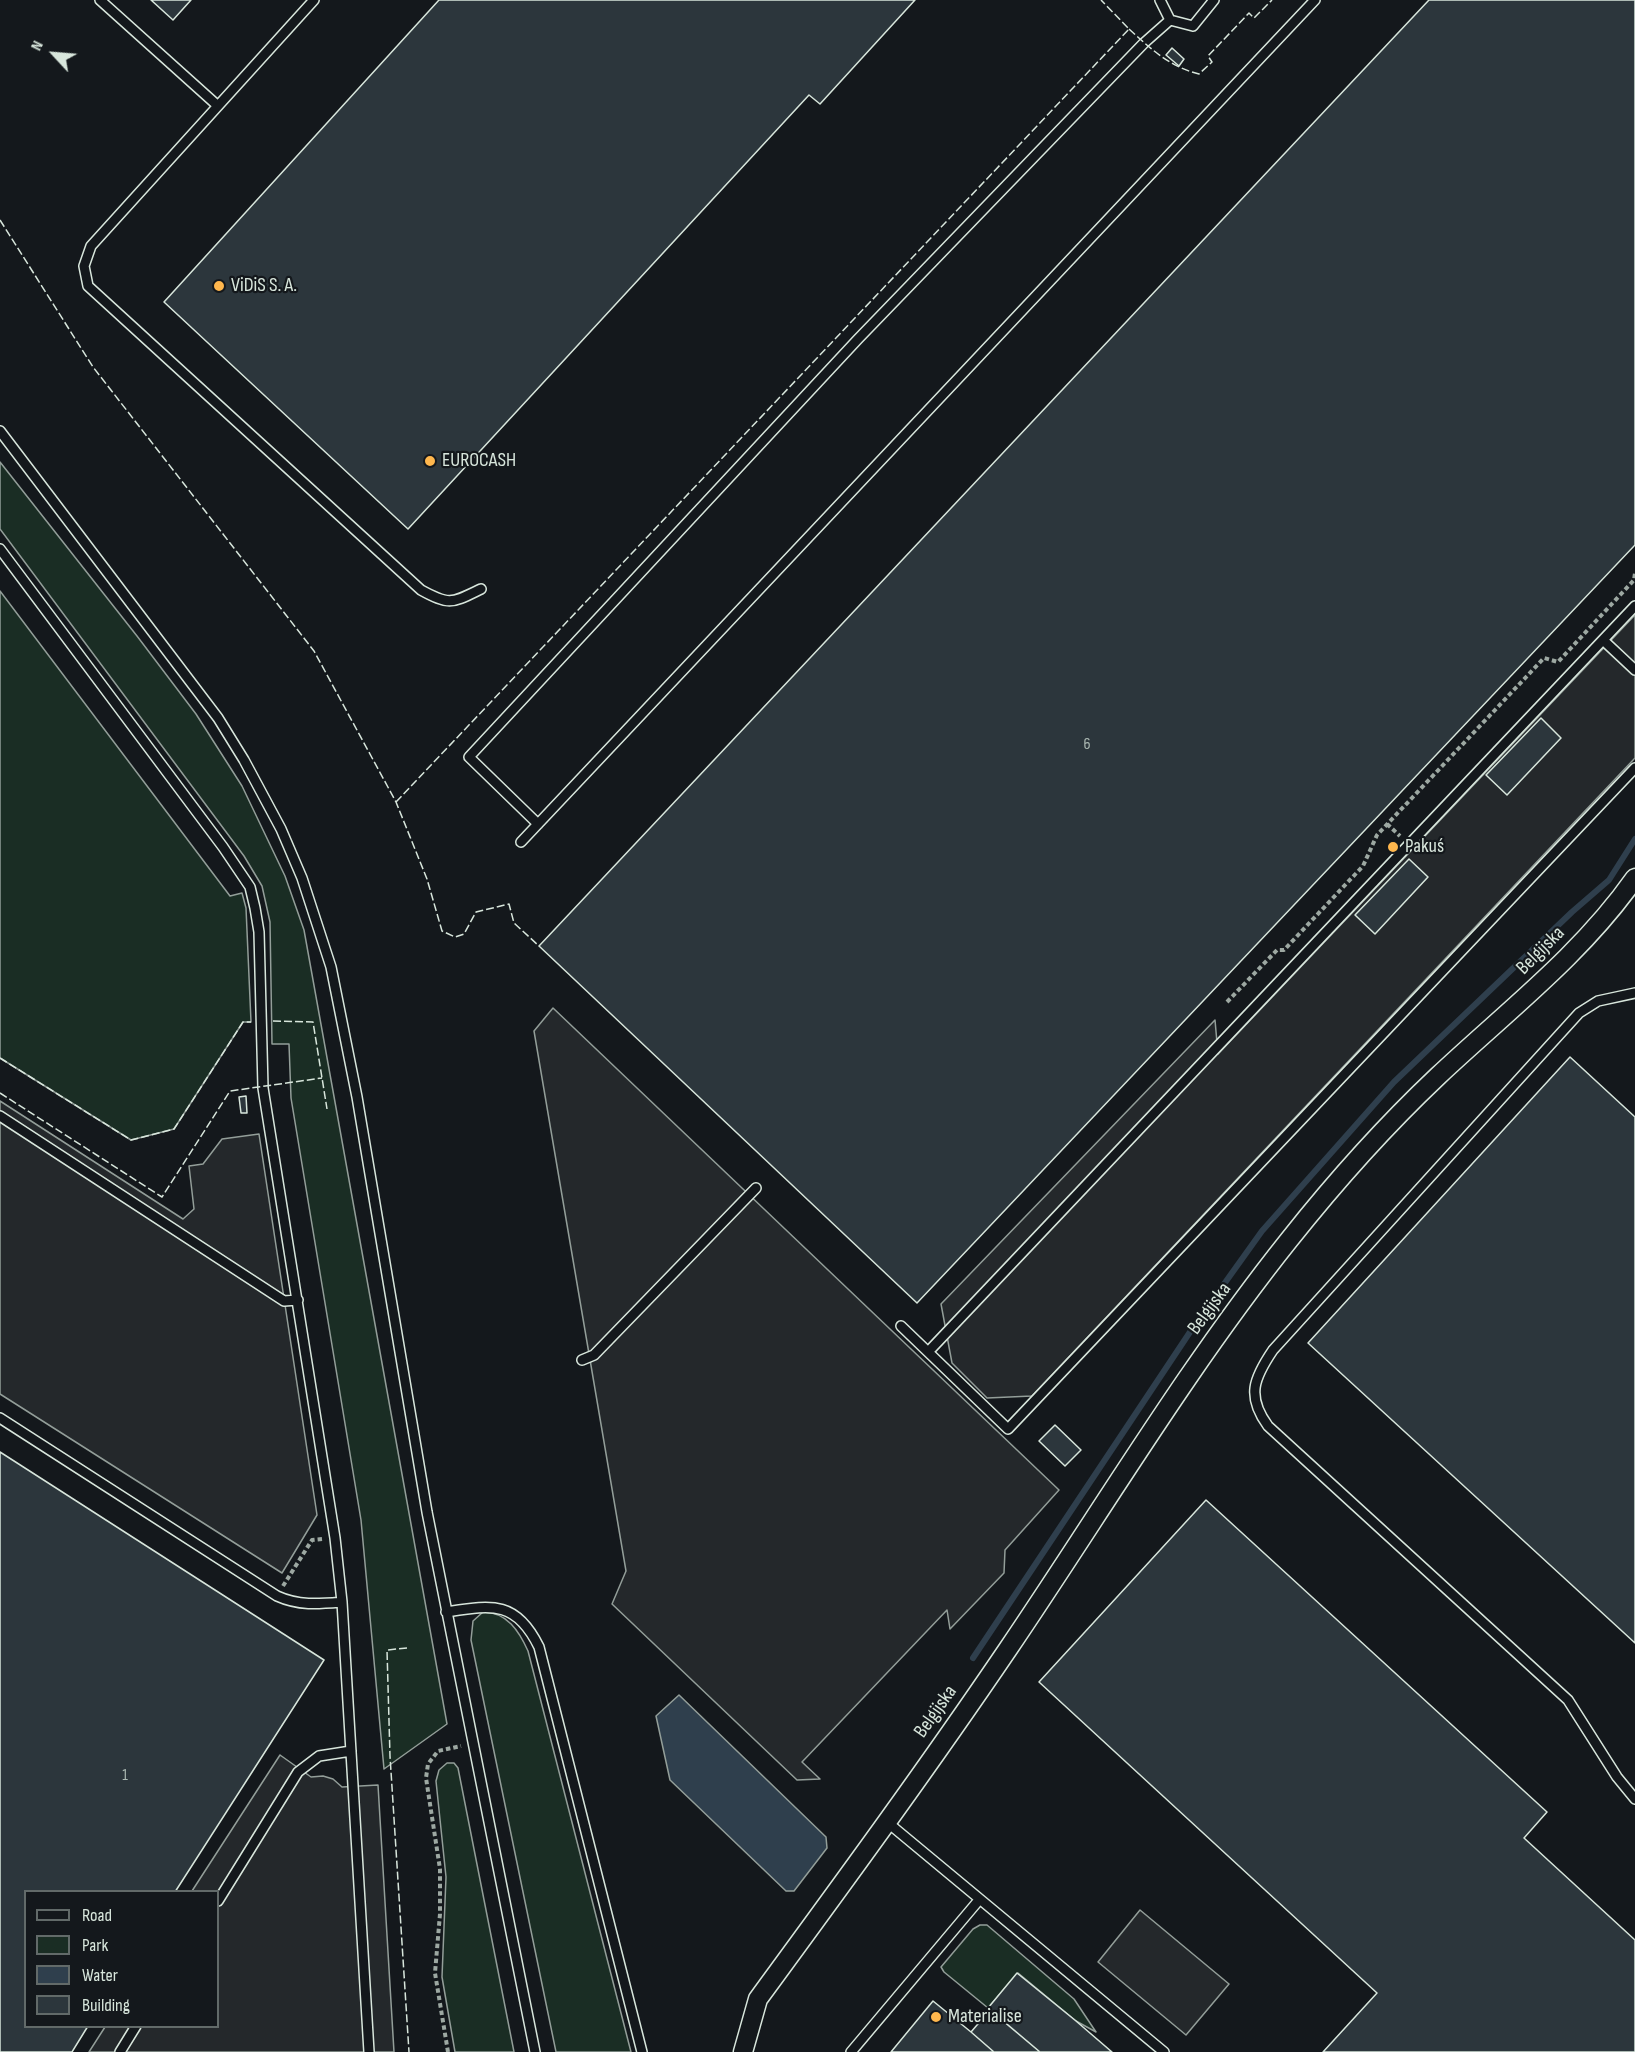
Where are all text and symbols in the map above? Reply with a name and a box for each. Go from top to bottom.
north arrow [24,24,84,84]
text: N [27,38,48,54]
place label: ViDiS S. A. [231,274,297,298]
marker: ViDiS S. A. [212,279,226,293]
place label: EUROCASH [442,449,516,473]
marker: EUROCASH [423,454,437,468]
house number: 6 [1083,735,1091,755]
place label: Pakuś [1405,835,1444,859]
marker: Pakuś [1386,840,1400,854]
street label: Belgijska [1512,922,1570,980]
street label: Belgijska [1183,1278,1237,1340]
street label: Belgijska [909,1681,963,1743]
house number: 1 [122,1766,128,1786]
legend [24,1890,219,2028]
text: Road [82,1905,112,1926]
text: Park [82,1935,108,1956]
text: Water [82,1965,118,1986]
text: Building [82,1995,130,2016]
place label: Materialise [948,2005,1022,2029]
marker: Materialise [929,2010,943,2024]

